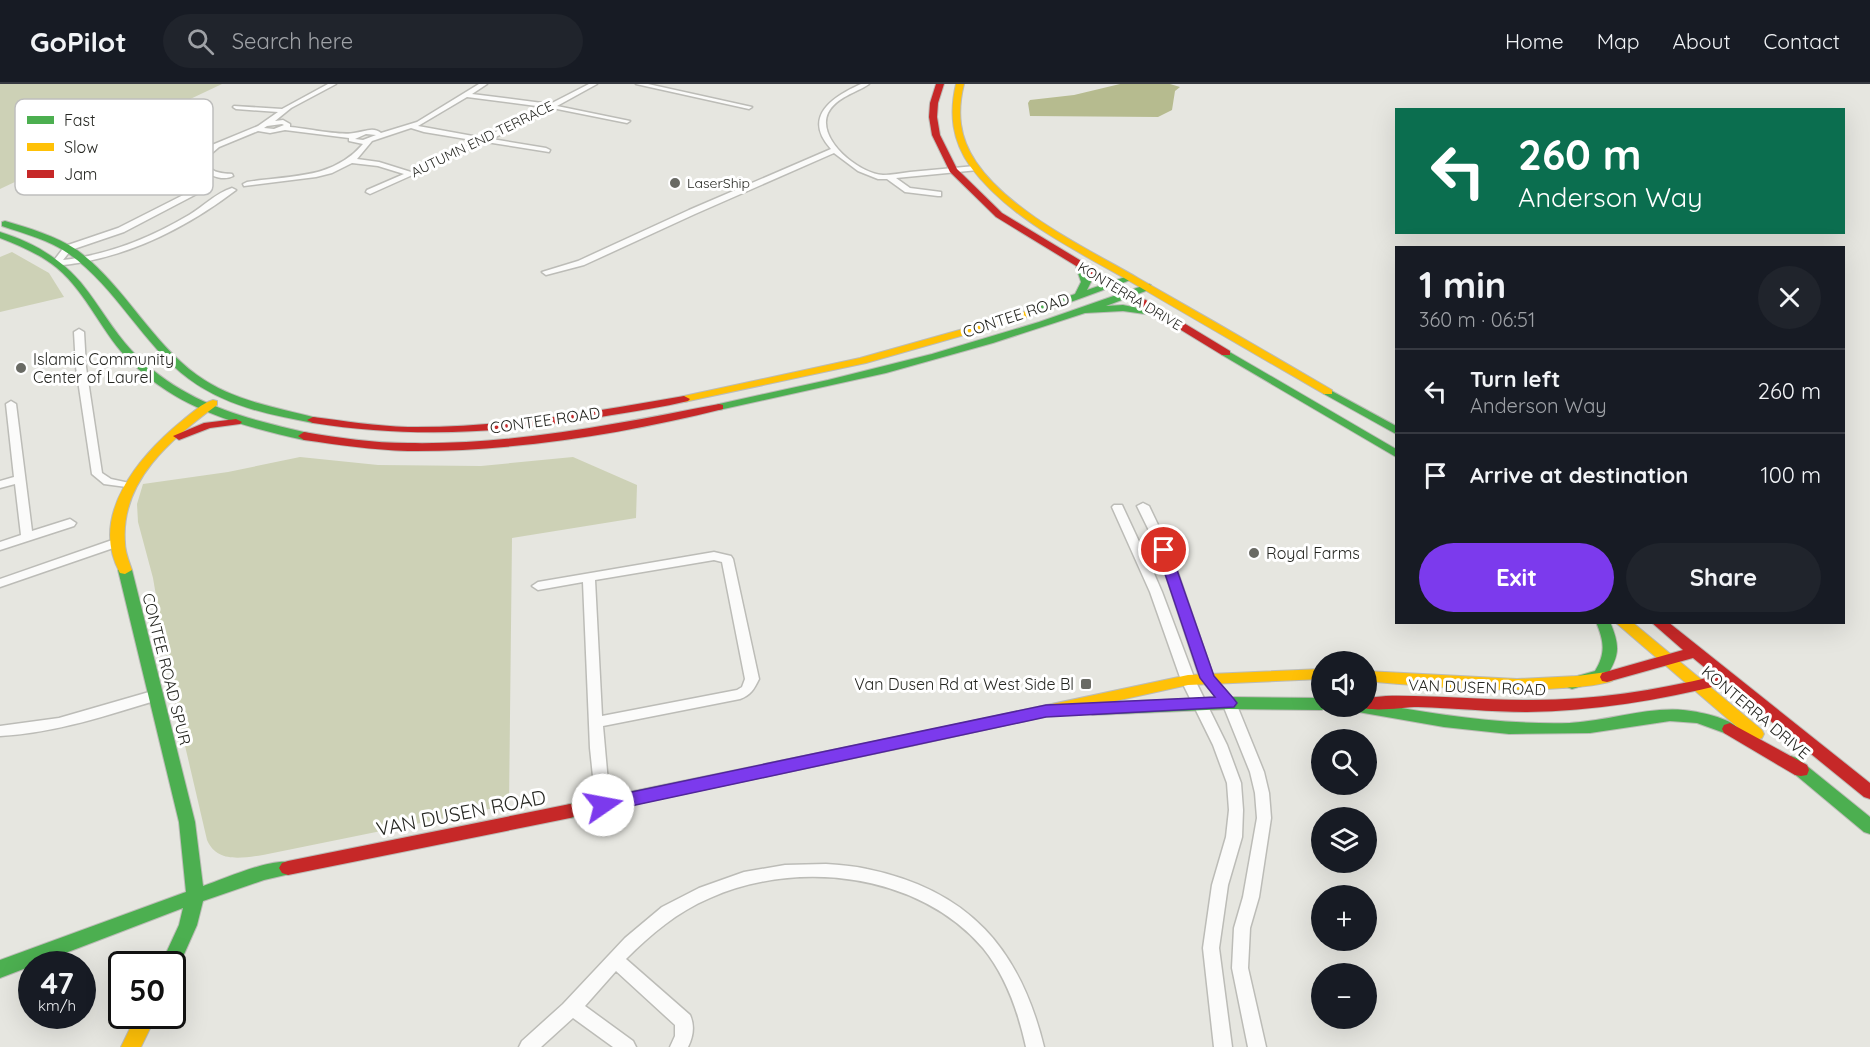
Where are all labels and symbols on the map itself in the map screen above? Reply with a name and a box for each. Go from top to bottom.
street label: AUTUMN END TERRACE [408,97,556,181]
legend [15,99,213,195]
text: Fast [64,110,95,130]
text: Slow [64,137,98,157]
text: Jam [64,164,97,184]
place label: LaserShip [687,174,750,192]
marker: LaserShip [668,176,682,190]
street label: KONTERRA DRIVE [1075,258,1185,334]
street label: CONTEE ROAD [960,288,1072,342]
place label: Islamic Community Center of Laurel [33,349,174,387]
marker: Islamic Community Center of Laurel [14,361,28,375]
street label: CONTEE ROAD [489,402,601,438]
pin [1138,524,1189,575]
place label: Royal Farms [1266,543,1360,563]
marker: Royal Farms [1247,546,1261,560]
street label: CONTEE ROAD SPUR [138,591,196,747]
street label: KONTERRA DRIVE [1698,661,1814,763]
place label: Van Dusen Rd at West Side Bl [854,674,1074,694]
street label: VAN DUSEN ROAD [1408,675,1546,699]
marker: Van Dusen Rd at West Side Bl [1079,677,1093,691]
position arrow [571,773,635,837]
street label: VAN DUSEN ROAD [374,784,548,841]
speed limit sign: 50 [108,951,186,1029]

